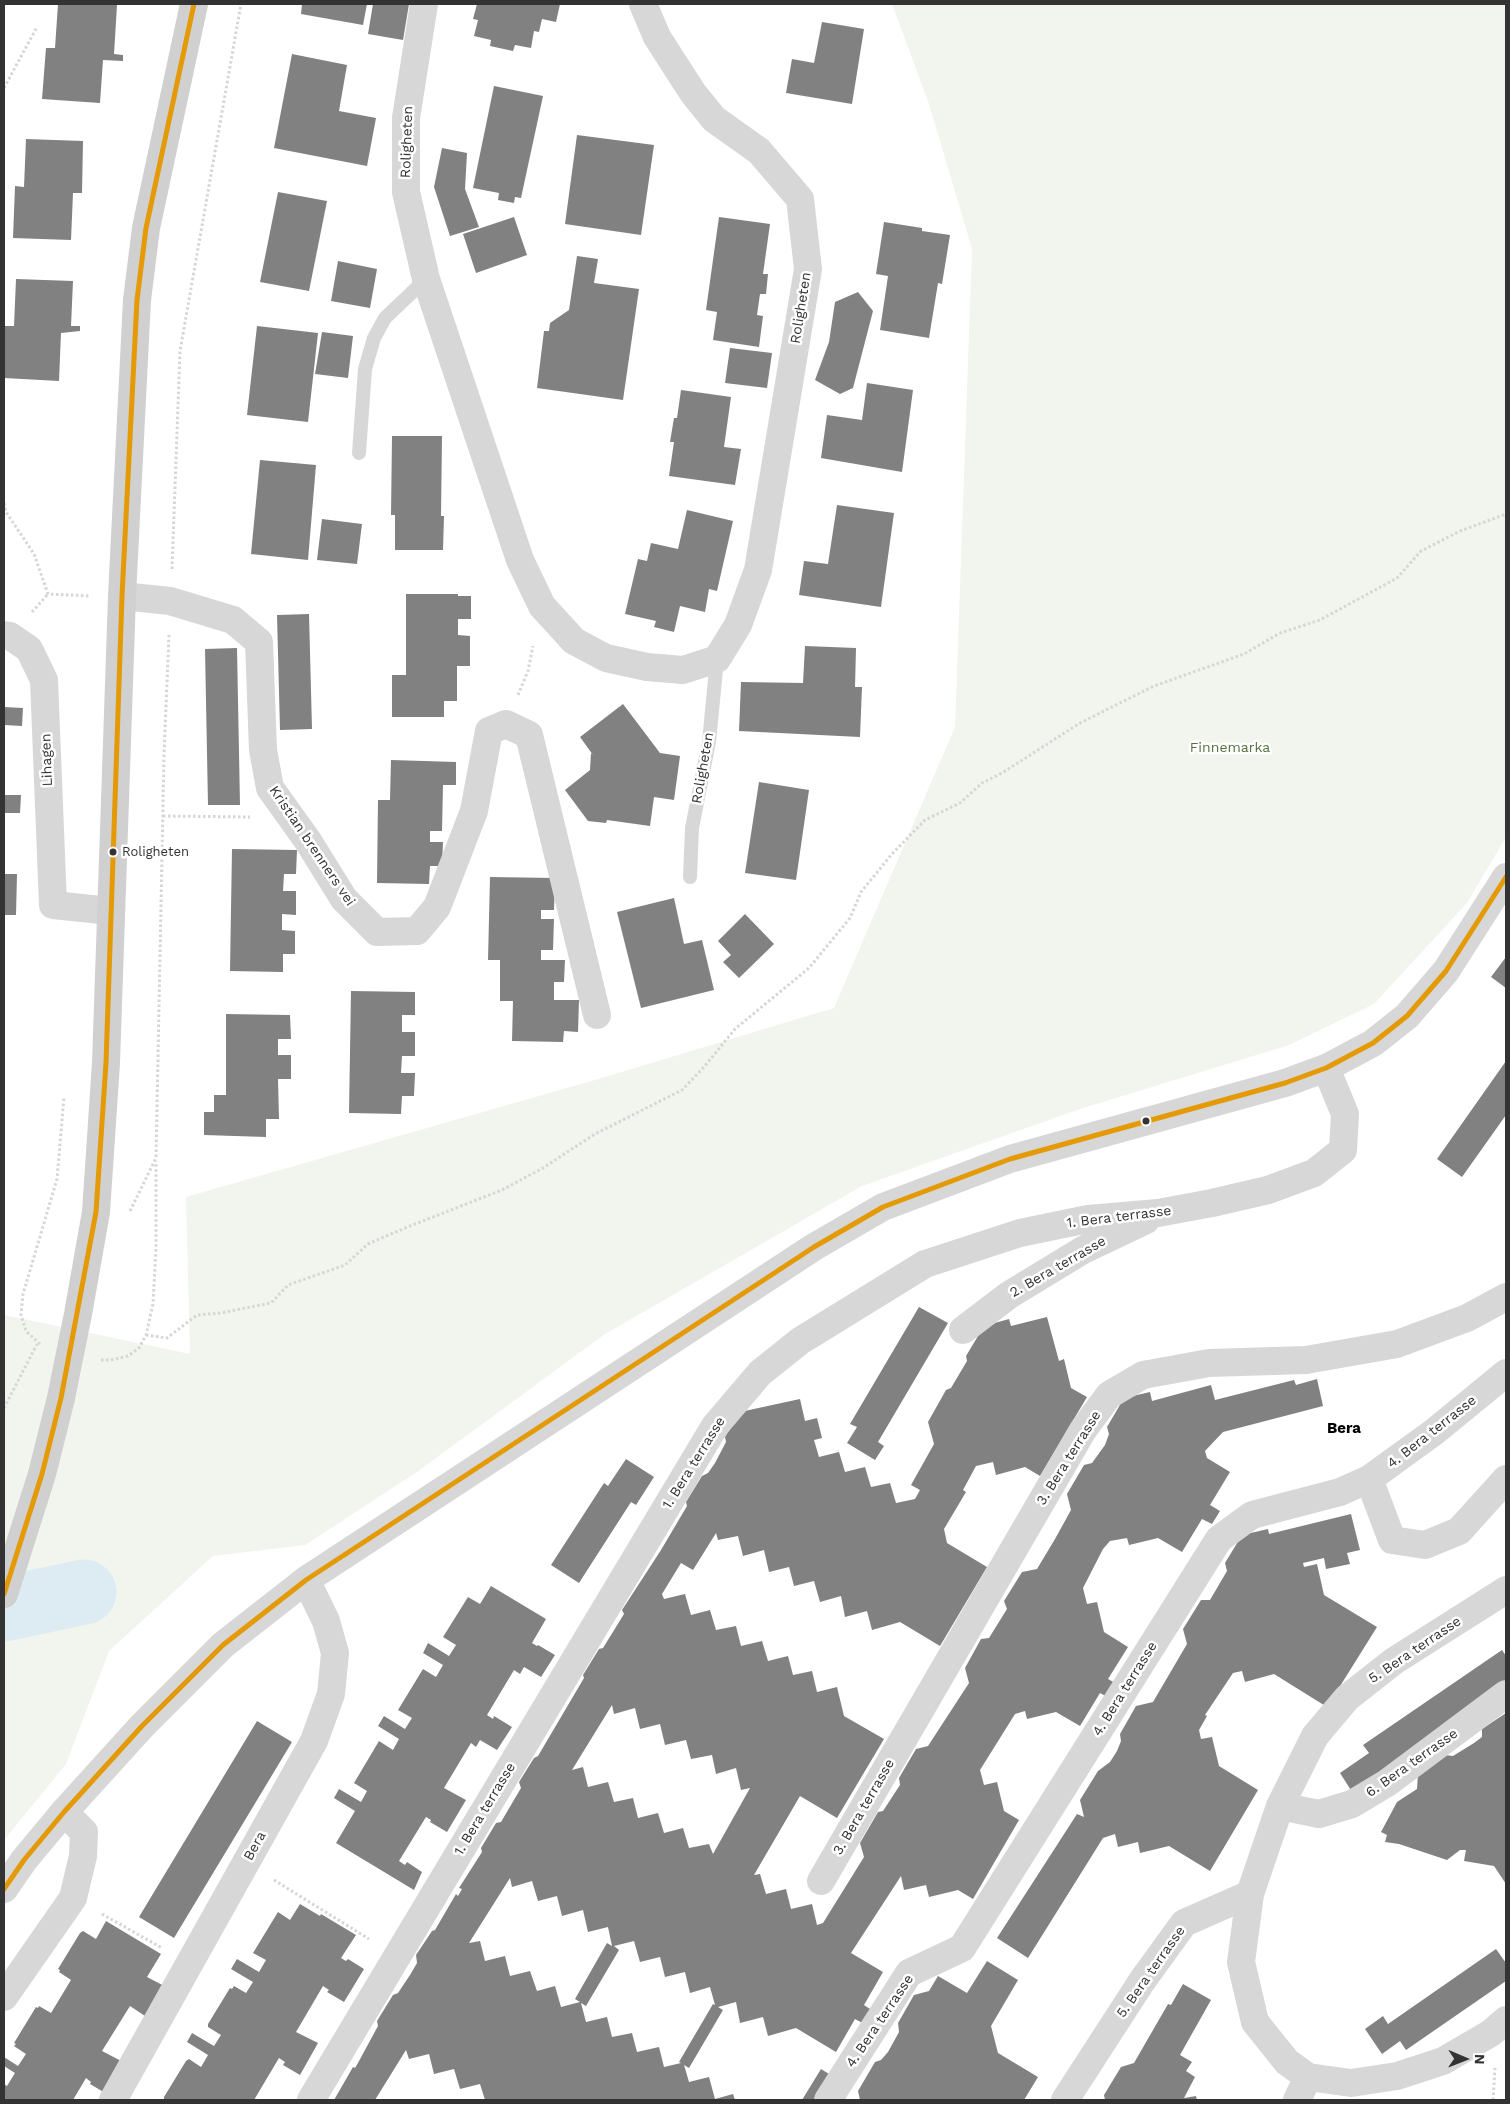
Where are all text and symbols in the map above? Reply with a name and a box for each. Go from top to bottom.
street label: Roligheten [397,106,417,178]
street label: Roligheten [787,271,815,345]
street label: Roligheten [688,731,718,805]
street label: Lihagen [38,733,56,787]
park label: Finnemarka [1190,740,1270,756]
street label: Kristian brenners vei [266,783,358,909]
place label: Roligheten [122,844,189,860]
marker: Roligheten [108,847,118,857]
unlabelled marker [1141,1116,1151,1126]
street label: 1. Bera terrasse [1066,1202,1172,1232]
street label: 2. Bera terrasse [1007,1233,1109,1301]
street label: 4. Bera terrasse [1384,1392,1480,1472]
street label: 3. Bera terrasse [1033,1408,1105,1508]
street label: 1. Bera terrasse [659,1414,729,1512]
district label: Bera [1327,1420,1361,1438]
street label: 5. Bera terrasse [1366,1613,1464,1687]
street label: 4. Bera terrasse [1089,1639,1161,1739]
street label: 6. Bera terrasse [1363,1725,1461,1801]
street label: 3. Bera terrasse [830,1756,898,1858]
street label: 1. Bera terrasse [451,1760,519,1858]
street label: Bera [240,1829,270,1863]
street label: 5. Bera terrasse [1113,1923,1189,2021]
street label: 4. Bera terrasse [843,1971,917,2071]
north arrow [1440,2034,1490,2084]
text: N [1472,2054,1488,2065]

